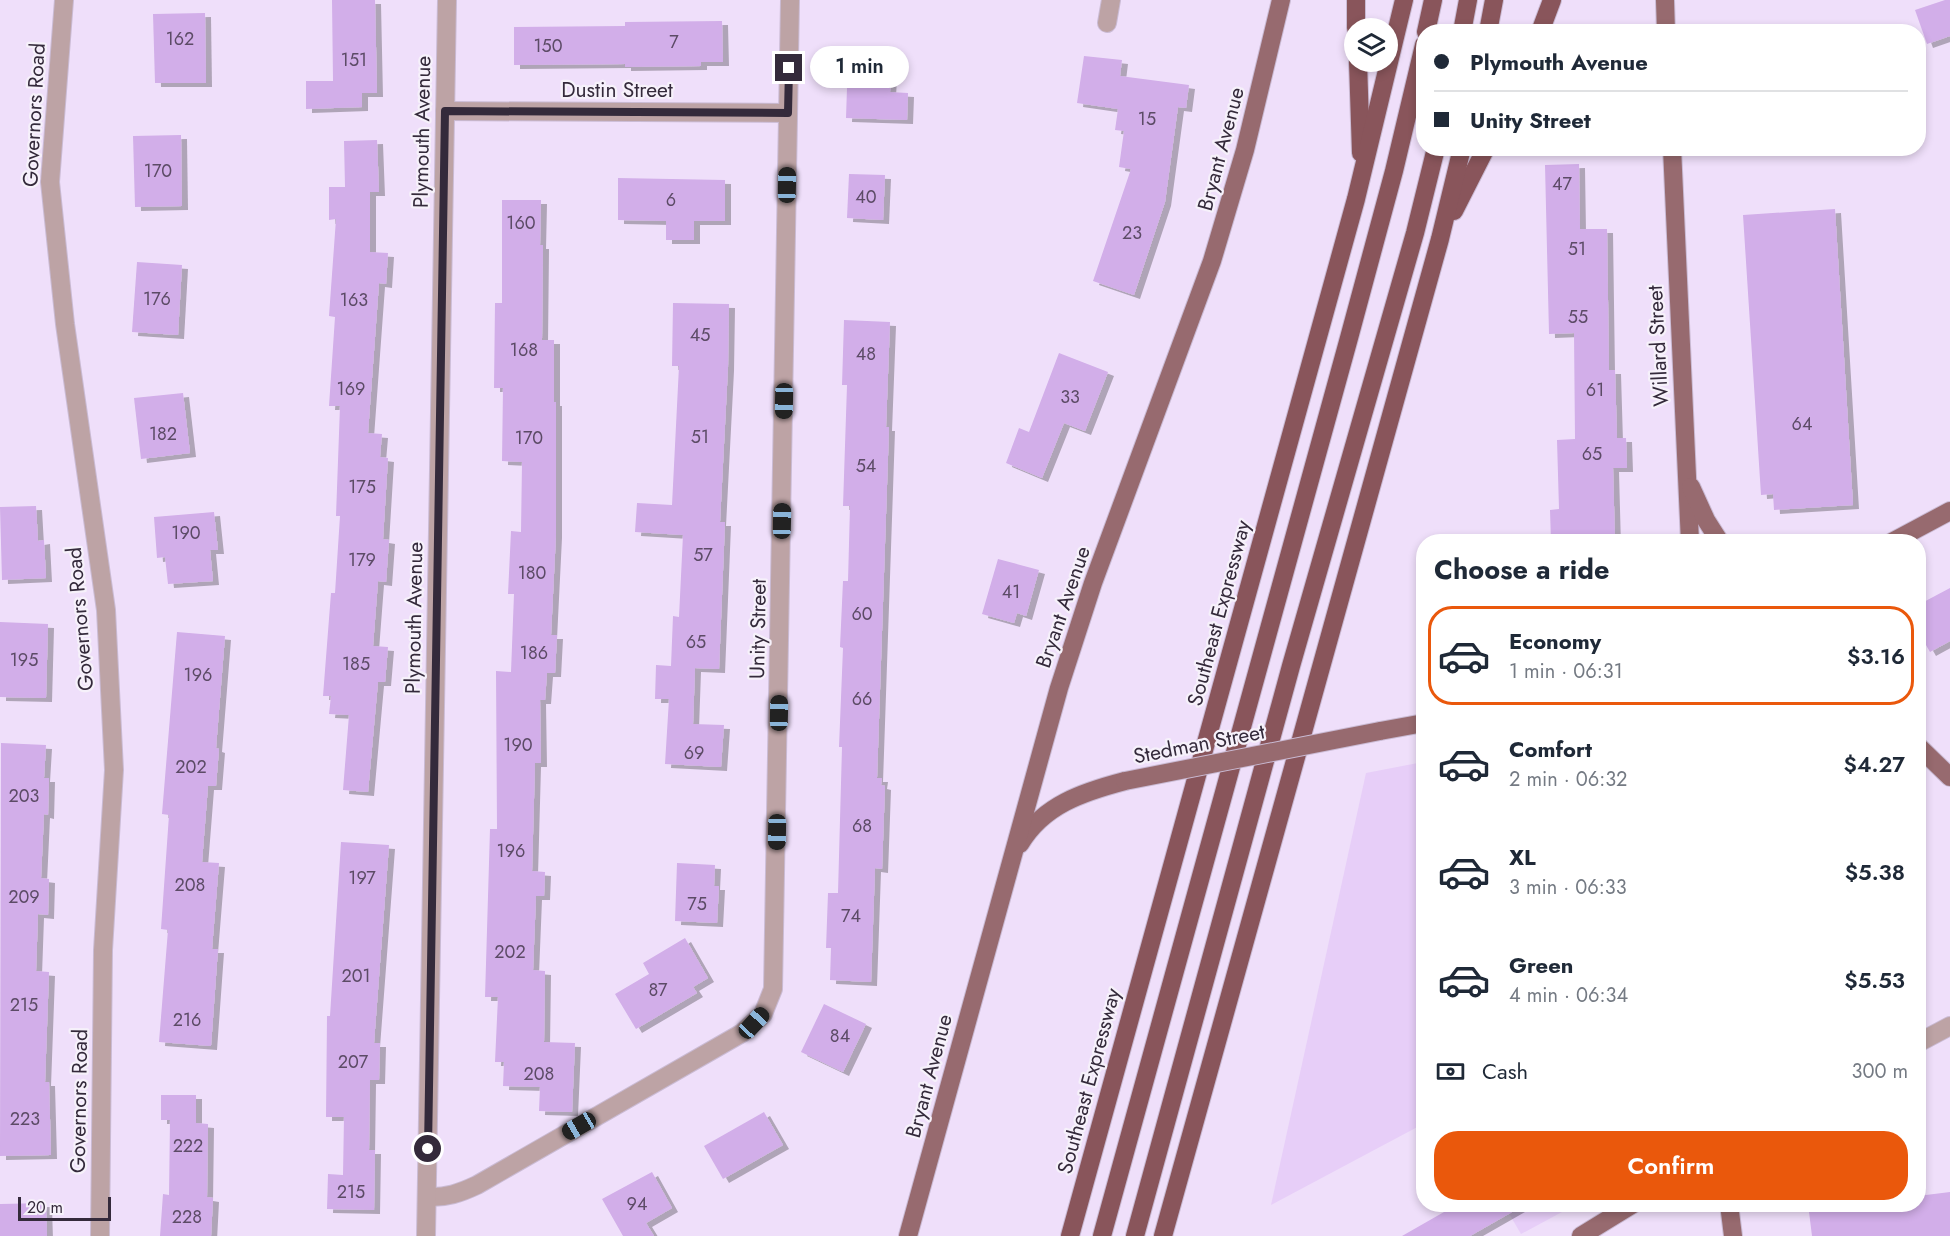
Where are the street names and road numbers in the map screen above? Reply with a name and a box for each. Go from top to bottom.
street label: Governors Road [15,42,53,188]
street label: Plymouth Avenue [406,55,438,208]
street label: Dustin Street [561,75,673,105]
street label: Bryant Avenue [1190,84,1252,214]
street label: Willard Street [1640,285,1676,407]
street label: Southeast Expressway [1180,516,1258,709]
street label: Plymouth Avenue [398,541,430,694]
street label: Bryant Avenue [1028,542,1098,672]
street label: Governors Road [59,546,101,692]
street label: Unity Street [742,579,774,679]
street label: Stedman Street [1131,717,1267,771]
street label: Southeast Expressway [1050,984,1128,1177]
street label: Bryant Avenue [898,1011,960,1141]
street label: Governors Road [63,1029,95,1173]

